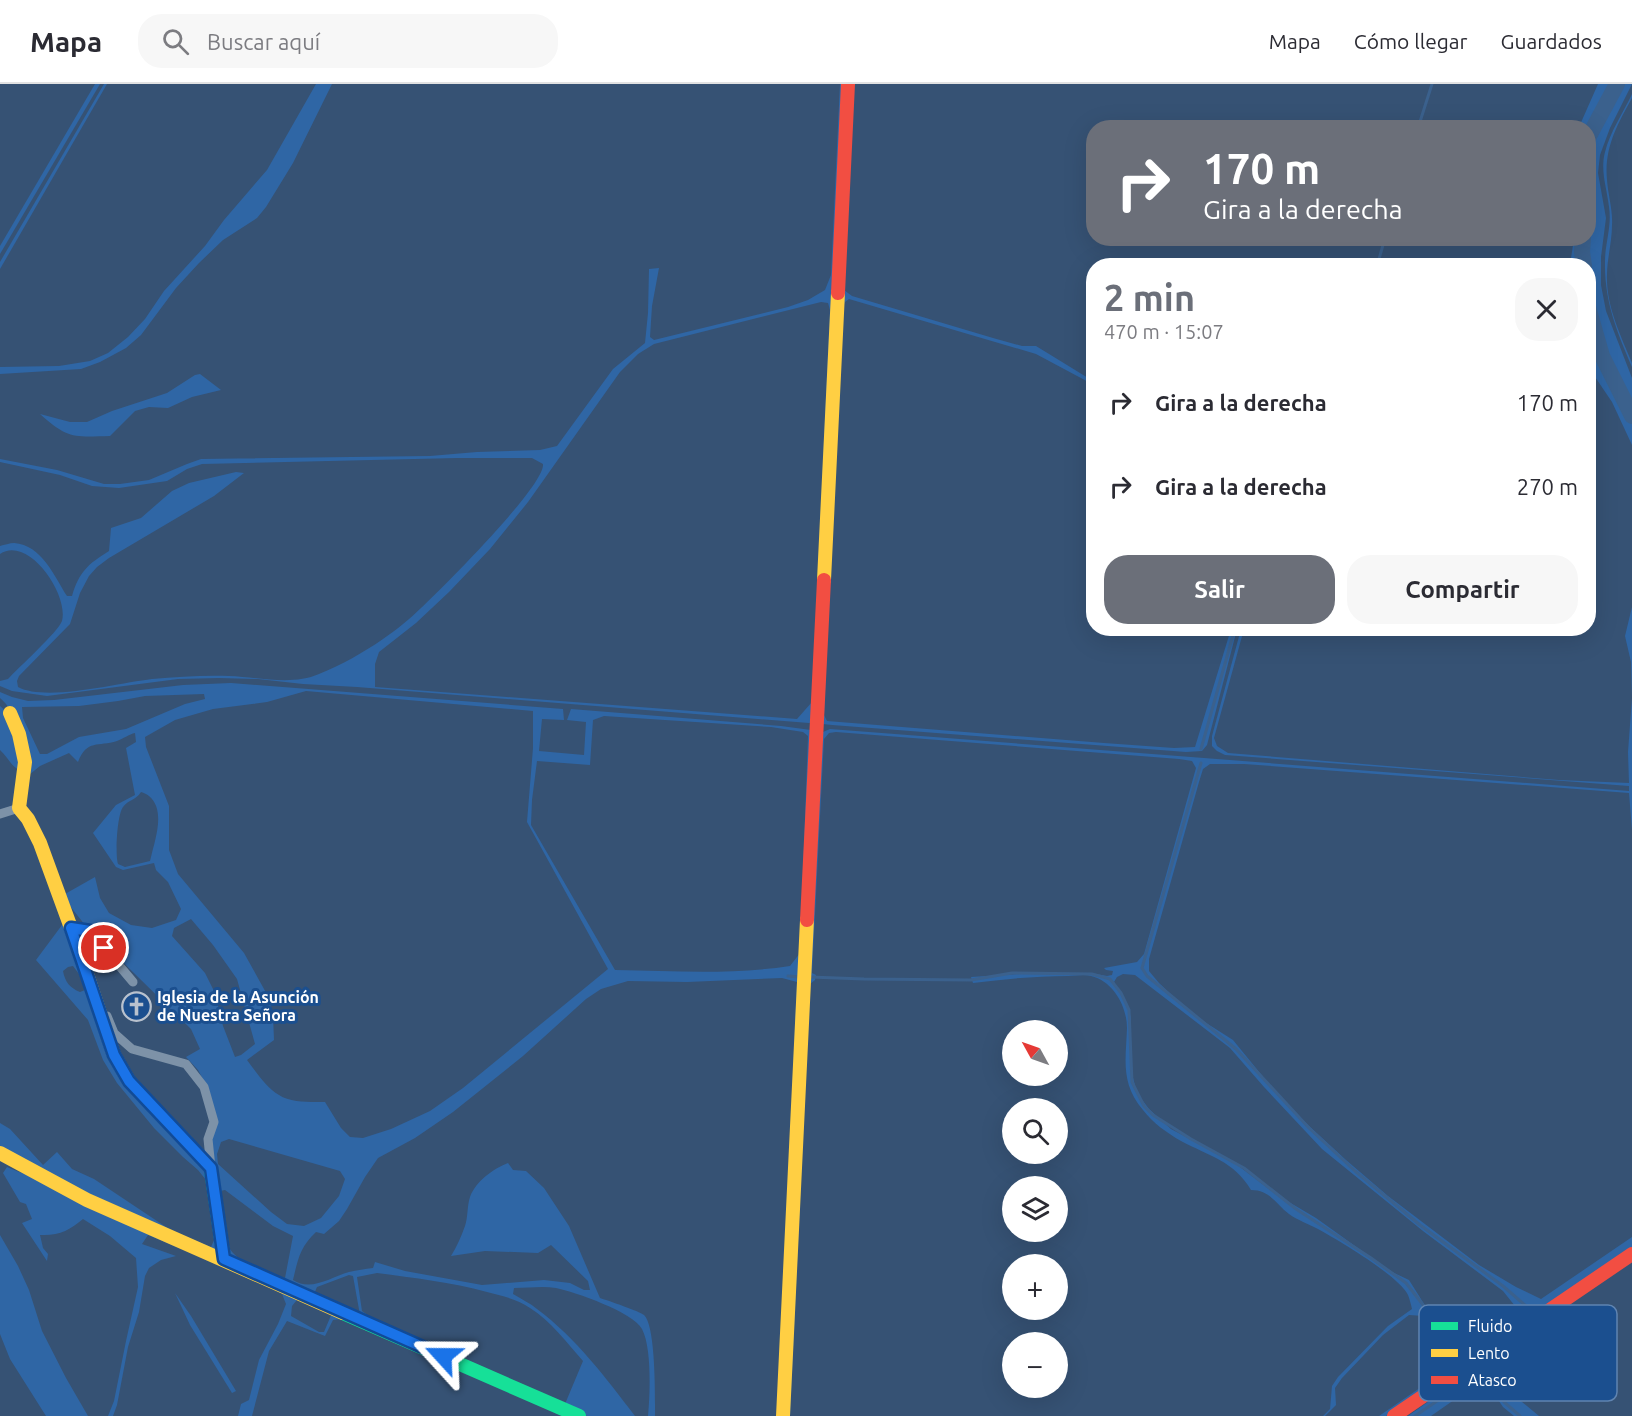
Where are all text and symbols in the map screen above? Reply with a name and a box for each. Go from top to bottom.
search box [138,14,558,68]
icon: search [159,25,192,58]
text: Mapa [30,26,102,57]
text: Buscar aquí [207,29,320,54]
text: Mapa [1269,29,1321,53]
text: Cómo llegar [1354,29,1468,53]
text: Guardados [1501,29,1602,53]
icon: right [1104,144,1182,222]
text: 170 m [1203,145,1320,192]
text: Gira a la derecha [1203,194,1403,224]
text: 2 min [1104,277,1195,318]
button: close [1515,278,1578,341]
text: 470 m · 15:07 [1104,320,1224,343]
icon: right [1104,386,1137,419]
text: Gira a la derecha [1155,390,1327,415]
text: 170 m [1517,390,1578,415]
icon: right [1104,470,1137,503]
text: Gira a la derecha [1155,474,1327,499]
text: 270 m [1517,474,1578,499]
button: Salir [1104,555,1335,624]
button: Compartir [1347,555,1578,624]
pin [78,922,129,973]
icon: arrive [87,931,120,964]
place label: Iglesia de la Asunción de Nuestra Señora [157,988,319,1024]
church icon: Iglesia de la Asunción de Nuestra Señora [120,990,152,1022]
north arrow [1002,1020,1068,1086]
map controls [1002,1020,1068,1398]
button: search [1002,1098,1068,1164]
button: layers [1002,1176,1068,1242]
button: + [1002,1254,1068,1320]
legend [1419,1305,1617,1401]
text: Fluido [1468,1317,1512,1335]
position arrow [411,1324,475,1388]
button: − [1002,1332,1068,1398]
text: Lento [1468,1344,1510,1362]
text: Atasco [1468,1371,1517,1389]

